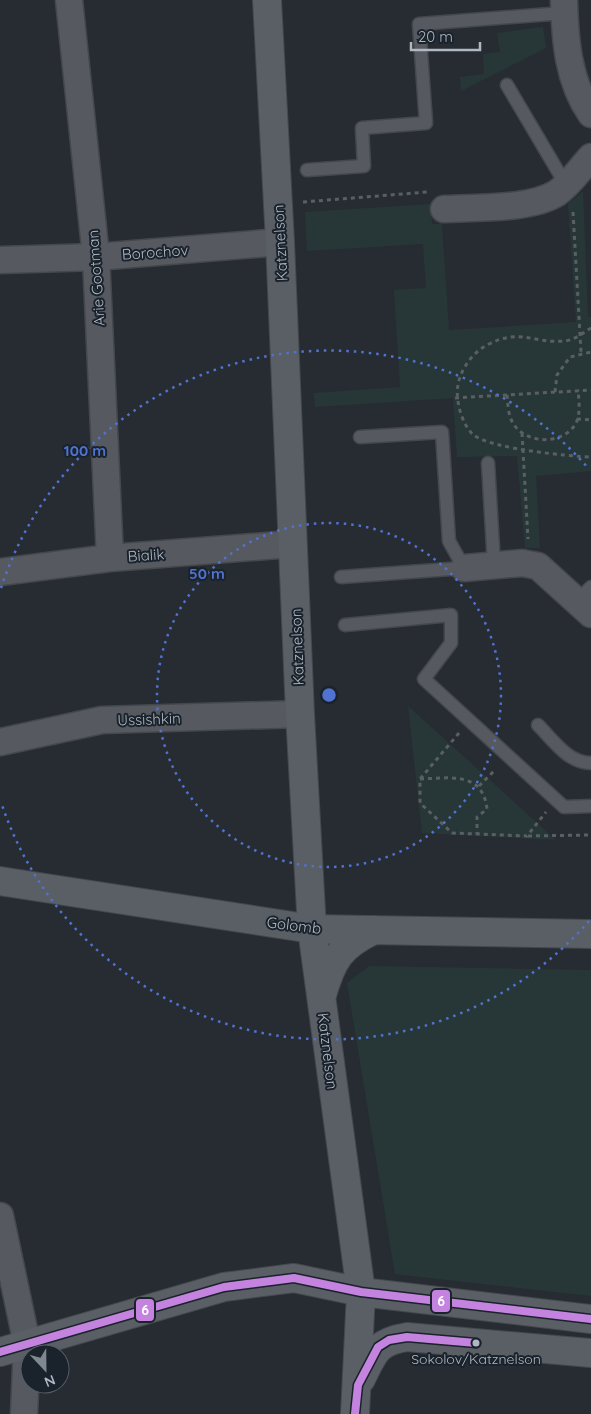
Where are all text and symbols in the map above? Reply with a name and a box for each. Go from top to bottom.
scale bar [411,20,480,52]
text: 20 m [418,27,453,46]
street label: Katznelson [269,204,291,282]
street label: Arie Gootman [83,229,109,327]
street label: Borochov [121,240,189,264]
text: 100 m [64,441,106,460]
street label: Bialik [127,544,165,566]
text: 50 m [189,564,225,583]
street label: Katznelson [286,608,308,686]
centre of rings [320,686,338,704]
street label: Ussishkin [117,708,181,730]
street label: Golomb [266,912,322,938]
street label: Katznelson [314,1012,342,1090]
line badge: 6 [431,1289,451,1313]
text: 6 [437,1292,445,1310]
line badge: 6 [135,1298,155,1322]
text: 6 [141,1301,149,1319]
marker: Sokolov/Katznelson [471,1338,481,1348]
north arrow [20,1344,70,1394]
place label: Sokolov/Katznelson [411,1350,541,1368]
text: N [42,1371,58,1391]

